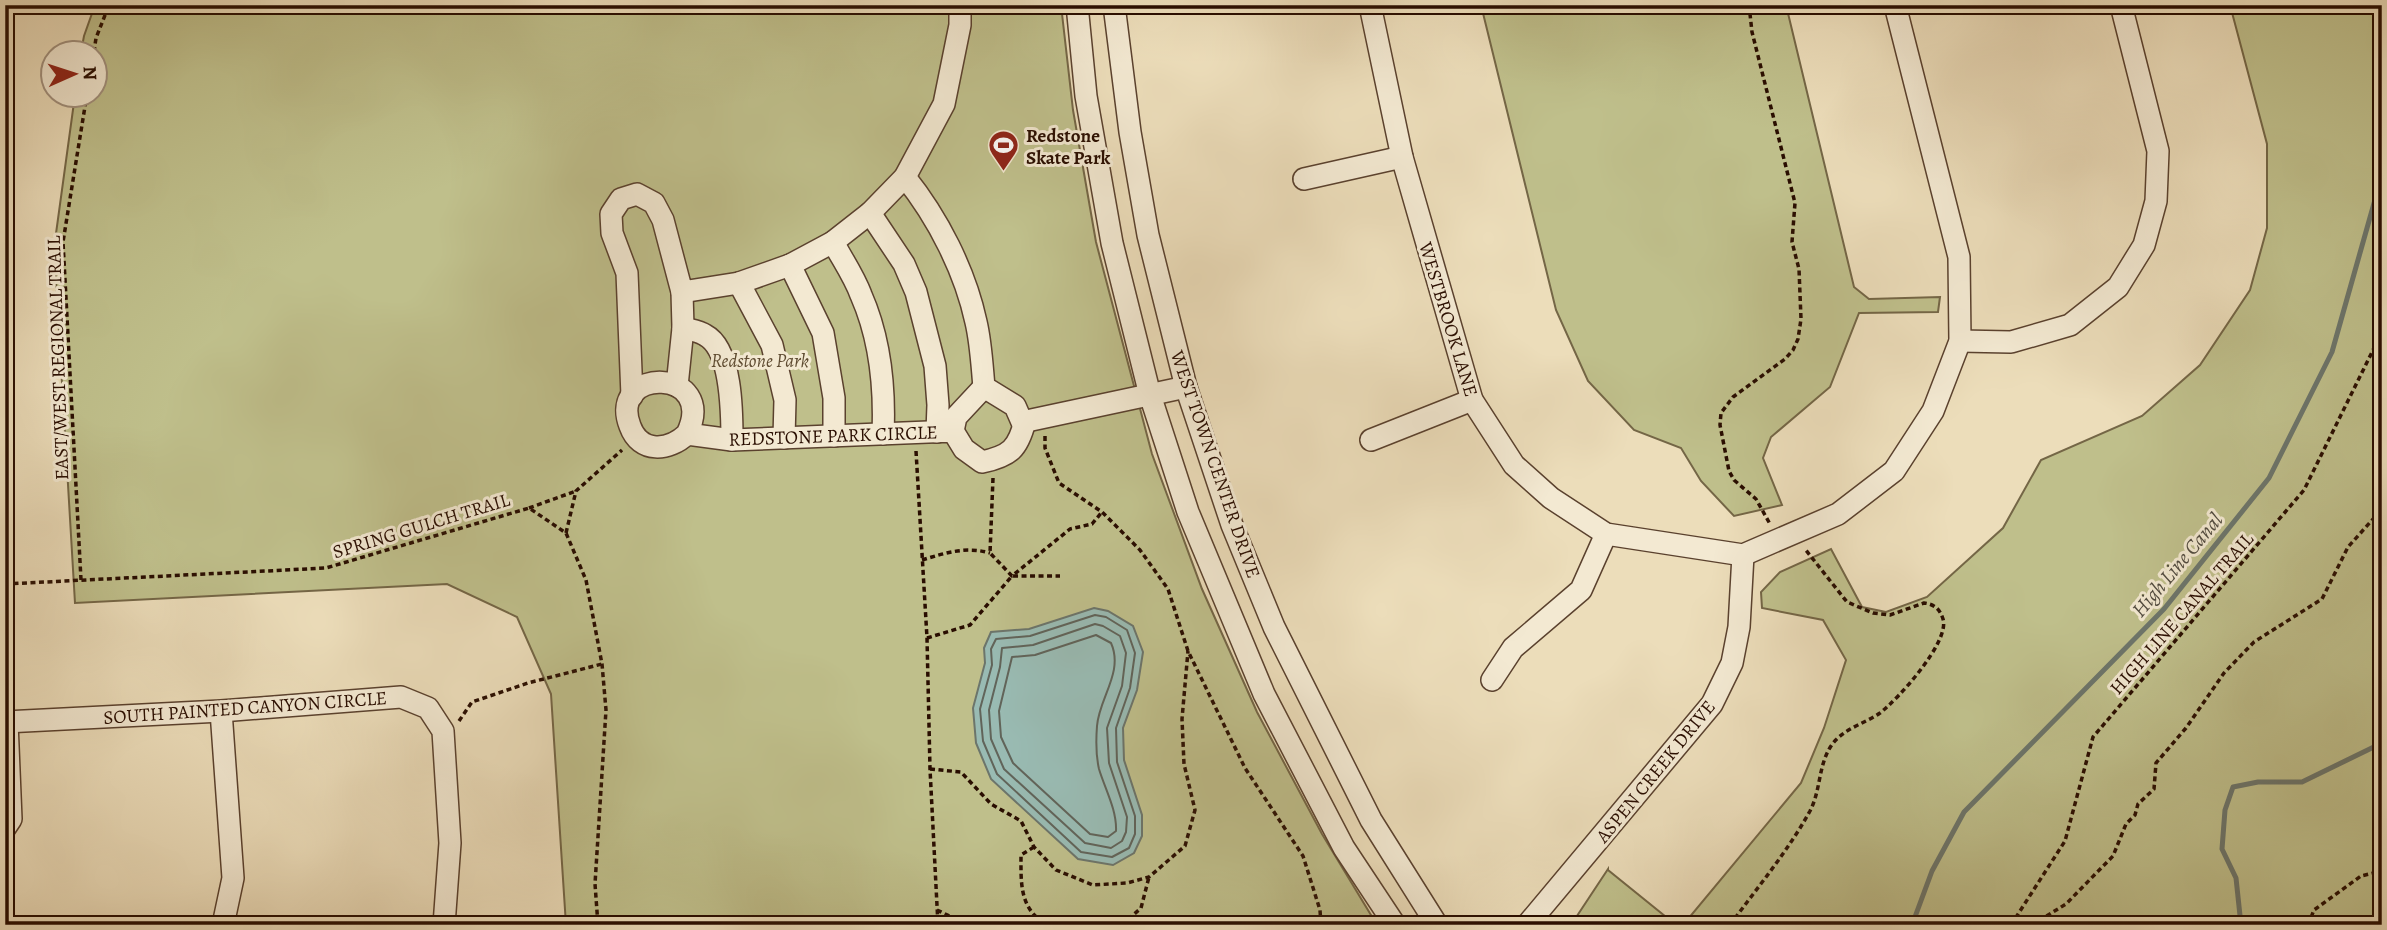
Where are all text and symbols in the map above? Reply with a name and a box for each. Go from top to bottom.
north arrow [38,38,108,108]
text: N [77,66,103,81]
place label: Redstone Skate Park [1026,123,1111,171]
sports icon: Redstone Skate Park [986,129,1020,173]
street label: EAST/WEST REGIONAL TRAIL [41,235,75,481]
street label: WESTBROOK LANE [1412,238,1484,400]
street label: WEST TOWN CENTER DRIVE [1164,346,1266,582]
park label: Redstone Park [711,348,809,374]
street label: REDSTONE PARK CIRCLE [728,419,938,453]
street label: SPRING GULCH TRAIL [330,487,513,565]
water label: High Line Canal [2125,506,2229,623]
street label: HIGH LINE CANAL TRAIL [2104,527,2260,700]
street label: SOUTH PAINTED CANYON CIRCLE [102,685,388,731]
street label: ASPEN CREEK DRIVE [1589,695,1721,849]

